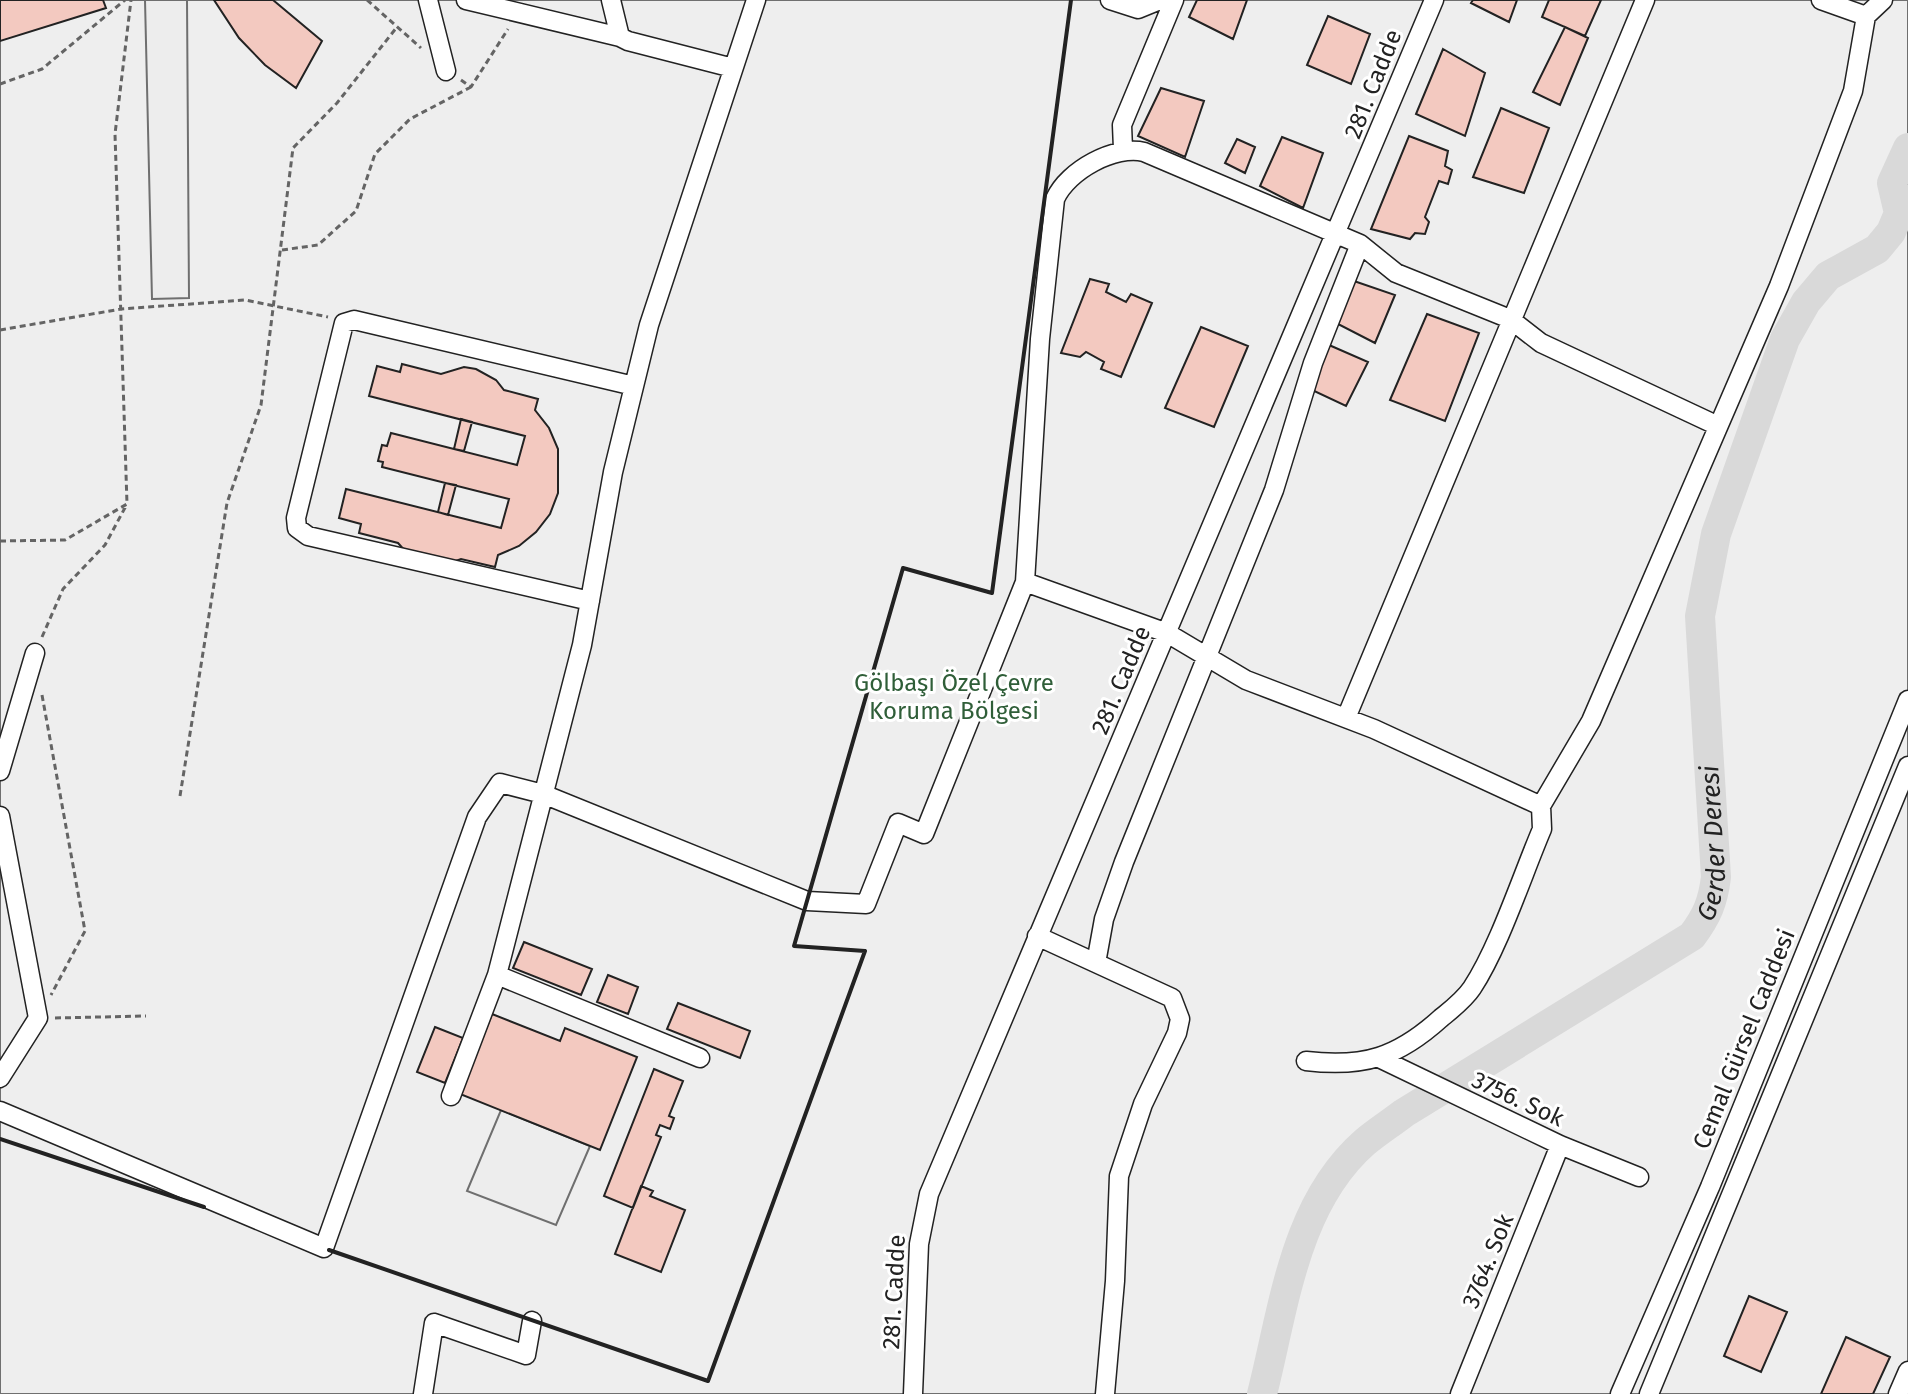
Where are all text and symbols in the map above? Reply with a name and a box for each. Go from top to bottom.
street label: 281. Cadde [1338,25,1408,143]
street label: 281. Cadde [1086,622,1156,738]
park label: Gölbaşı Özel Çevre Koruma Bölgesi [854,669,1054,725]
water label: Gerder Deresi [1689,764,1732,926]
street label: Cemal Gürsel Caddesi [1687,925,1801,1153]
street label: 3756. Sok [1467,1066,1569,1133]
street label: 3764. Sok [1456,1209,1520,1312]
street label: 281. Cadde [877,1234,911,1350]

